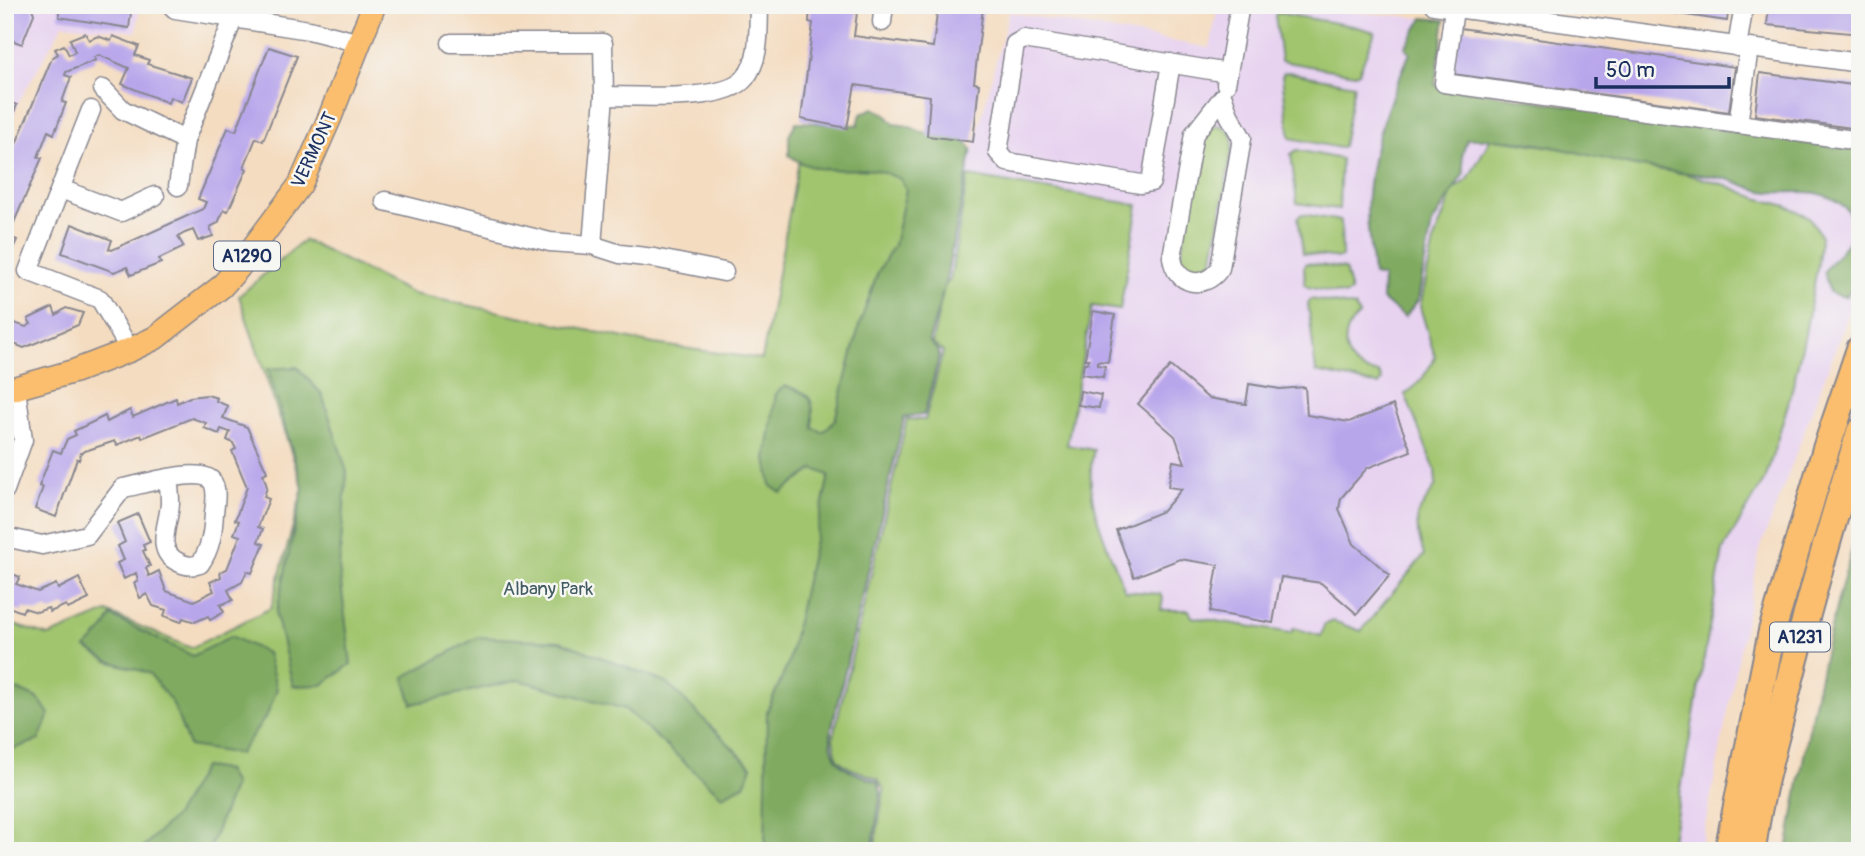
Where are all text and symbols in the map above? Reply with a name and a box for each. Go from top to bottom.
scale bar [1596,46,1728,90]
text: 50 m [1606,57,1655,84]
street label: VERMONT [286,108,342,192]
road number: A1290 [214,242,280,270]
park label: Albany Park [503,577,593,601]
road number: A1231 [1770,622,1830,652]

